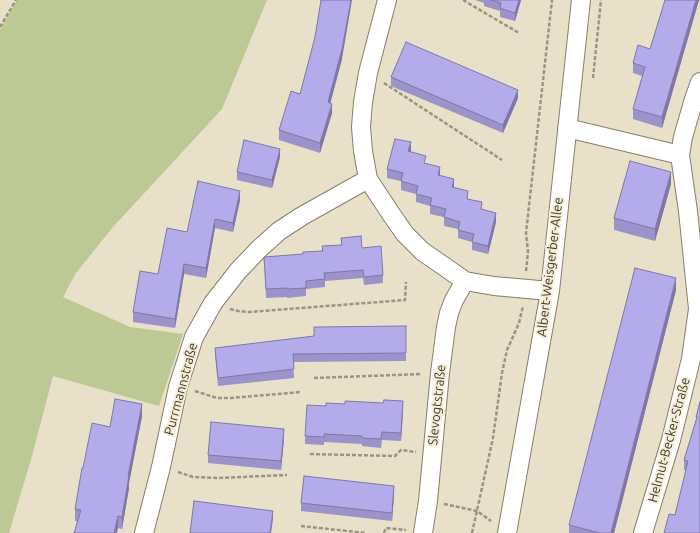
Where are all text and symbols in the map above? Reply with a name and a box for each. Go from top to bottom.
street label: Albert-Weisgerber-Allee [534,196,566,338]
street label: Purrmannstraße [161,341,201,437]
street label: Slevogtstraße [425,364,449,446]
street label: Helmut-Becker-Straße [645,376,693,504]

